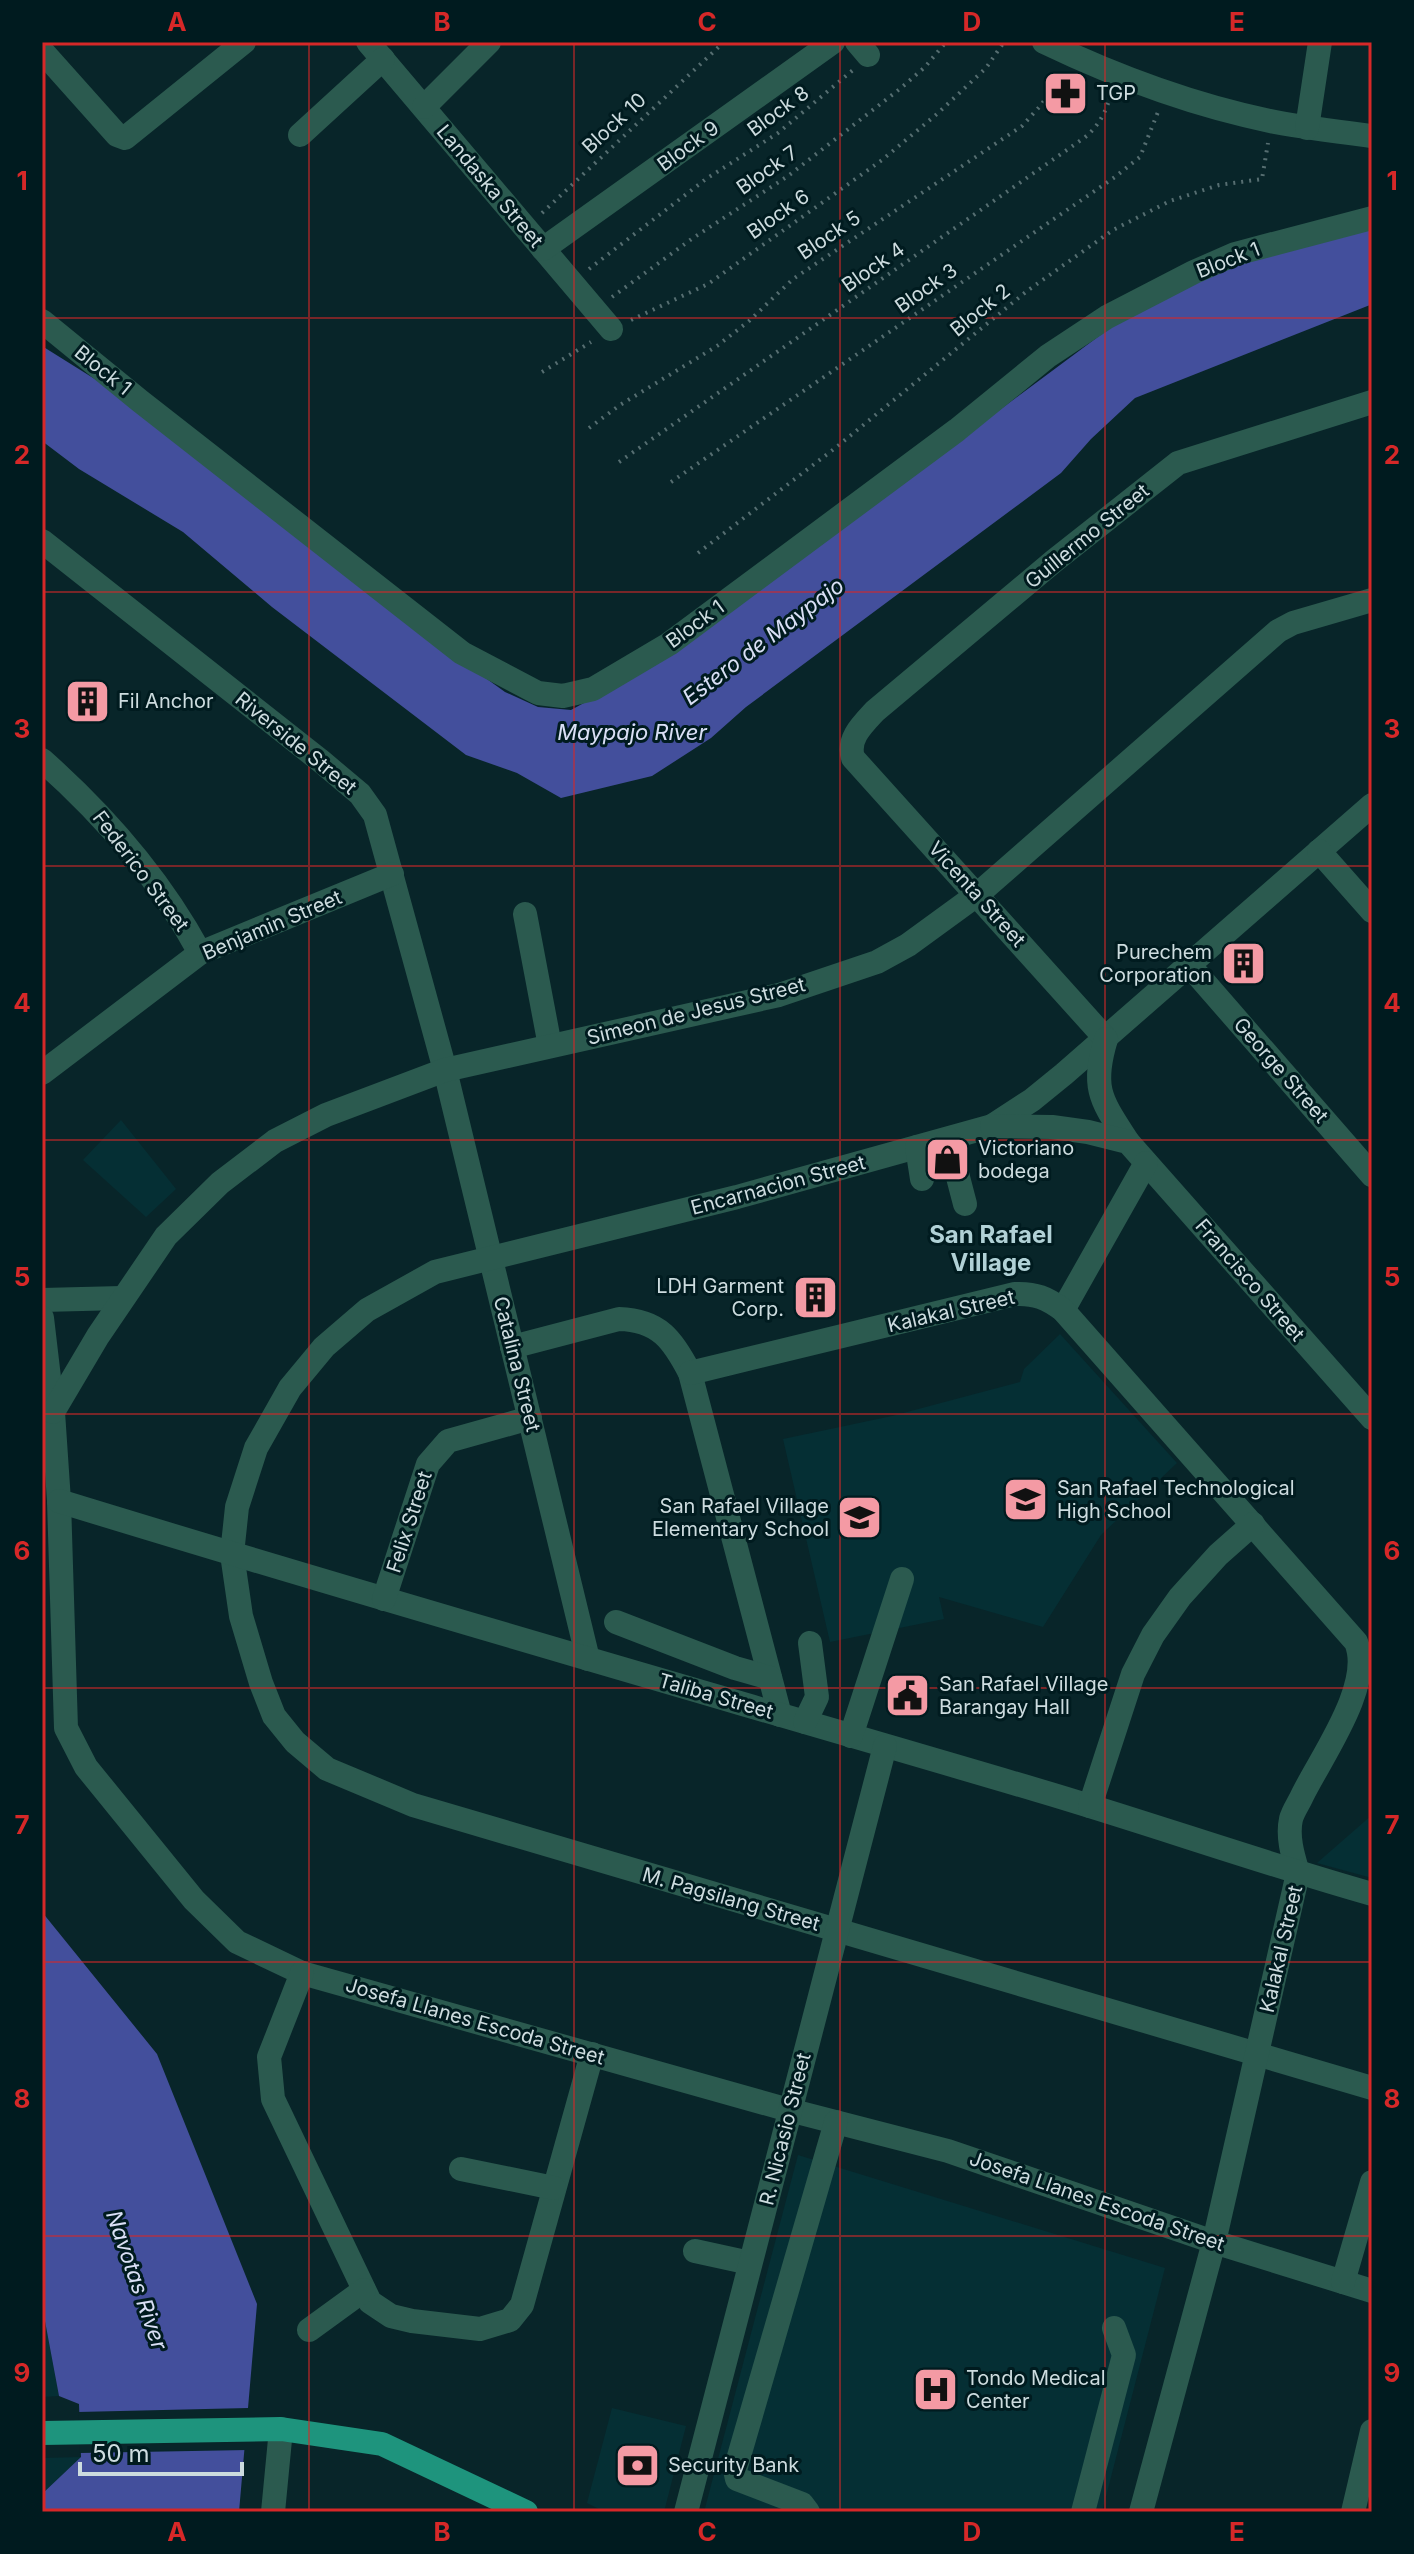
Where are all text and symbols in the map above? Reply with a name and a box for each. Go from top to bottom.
text: A [167,6,187,37]
text: B [433,6,451,37]
text: C [697,6,717,37]
text: D [963,6,981,37]
text: E [1229,6,1245,37]
pharmacy icon: TGP [1041,69,1089,117]
street label: Block 8 [742,81,814,141]
place label: TGP [1096,81,1136,105]
street label: Block 10 [577,87,651,159]
street label: Block 9 [652,116,724,176]
street label: Landaska Street [432,120,549,253]
street label: Block 7 [732,140,802,200]
text: 1 [16,165,28,196]
text: 1 [1386,165,1398,196]
street label: Block 6 [742,184,814,244]
street label: Block 5 [793,205,865,265]
street label: Block 4 [837,237,909,297]
street label: Block 1 [1193,237,1263,283]
street label: Block 3 [890,258,962,318]
street label: Block 2 [945,279,1015,341]
street label: Block 1 [70,340,136,400]
text: 2 [14,439,30,470]
text: 2 [1384,439,1400,470]
street label: Guillermo Street [1020,478,1154,593]
water label: Estero de Maypajo [677,572,849,710]
street label: Block 1 [661,595,729,653]
building icon: Fil Anchor [63,677,111,725]
street label: Riverside Street [231,687,362,800]
place label: Fil Anchor [118,689,214,713]
text: 3 [14,713,30,744]
text: 3 [1384,713,1400,744]
water label: Maypajo River [557,719,707,745]
street label: Federico Street [88,806,194,936]
street label: Vicenta Street [923,836,1031,952]
street label: Benjamin Street [199,885,346,965]
building icon: Purechem Corporation [1219,939,1267,987]
place label: Purechem Corporation [1099,940,1212,987]
street label: Simeon de Jesus Street [584,972,808,1050]
text: 4 [13,987,31,1018]
text: 4 [1383,987,1401,1018]
street label: George Street [1229,1012,1334,1128]
shop icon: Victoriano bodega [923,1136,971,1184]
place label: Victoriano bodega [978,1136,1074,1183]
street label: Encarnacion Street [688,1150,868,1220]
street label: Francisco Street [1190,1214,1310,1346]
district label: San Rafael Village [929,1220,1053,1277]
text: 5 [14,1261,30,1292]
text: 5 [1384,1261,1400,1292]
building icon: LDH Garment Corp. [791,1273,839,1321]
place label: LDH Garment Corp. [656,1274,784,1321]
street label: Kalakal Street [885,1285,1017,1337]
street label: Catalina Street [489,1294,546,1435]
street label: Felix Street [381,1468,437,1576]
school or university icon: San Rafael Technological High School [1002,1475,1050,1523]
place label: San Rafael Technological High School [1057,1476,1295,1523]
place label: San Rafael Village Elementary School [652,1494,829,1541]
school or university icon: San Rafael Village Elementary School [836,1494,884,1542]
text: 6 [14,1535,30,1566]
text: 6 [1384,1535,1400,1566]
street label: Taliba Street [656,1668,777,1724]
public building icon: San Rafael Village Barangay Hall [884,1672,932,1720]
place label: San Rafael Village Barangay Hall [939,1672,1108,1719]
text: 7 [14,1809,30,1840]
text: 7 [1384,1809,1400,1840]
street label: M. Pagsilang Street [640,1862,823,1936]
street label: Kalakal Street [1255,1883,1307,2015]
street label: Josefa Llanes Escoda Street [343,1973,608,2070]
street label: R. Nicasio Street [754,2050,816,2208]
text: 8 [14,2083,30,2114]
text: 8 [1384,2083,1400,2114]
street label: Josefa Llanes Escoda Street [966,2146,1228,2256]
water label: Navotas River [101,2207,173,2354]
text: 9 [14,2357,30,2388]
text: 9 [1384,2357,1400,2388]
hospital icon: Tondo Medical Center [911,2366,959,2414]
place label: Tondo Medical Center [966,2366,1106,2413]
scale bar [80,2426,242,2476]
text: 50 m [92,2439,150,2468]
bank icon: Security Bank [613,2441,661,2489]
place label: Security Bank [668,2453,799,2477]
text: A [167,2516,187,2547]
text: B [433,2516,451,2547]
text: C [697,2516,717,2547]
text: D [963,2516,981,2547]
text: E [1229,2516,1245,2547]

